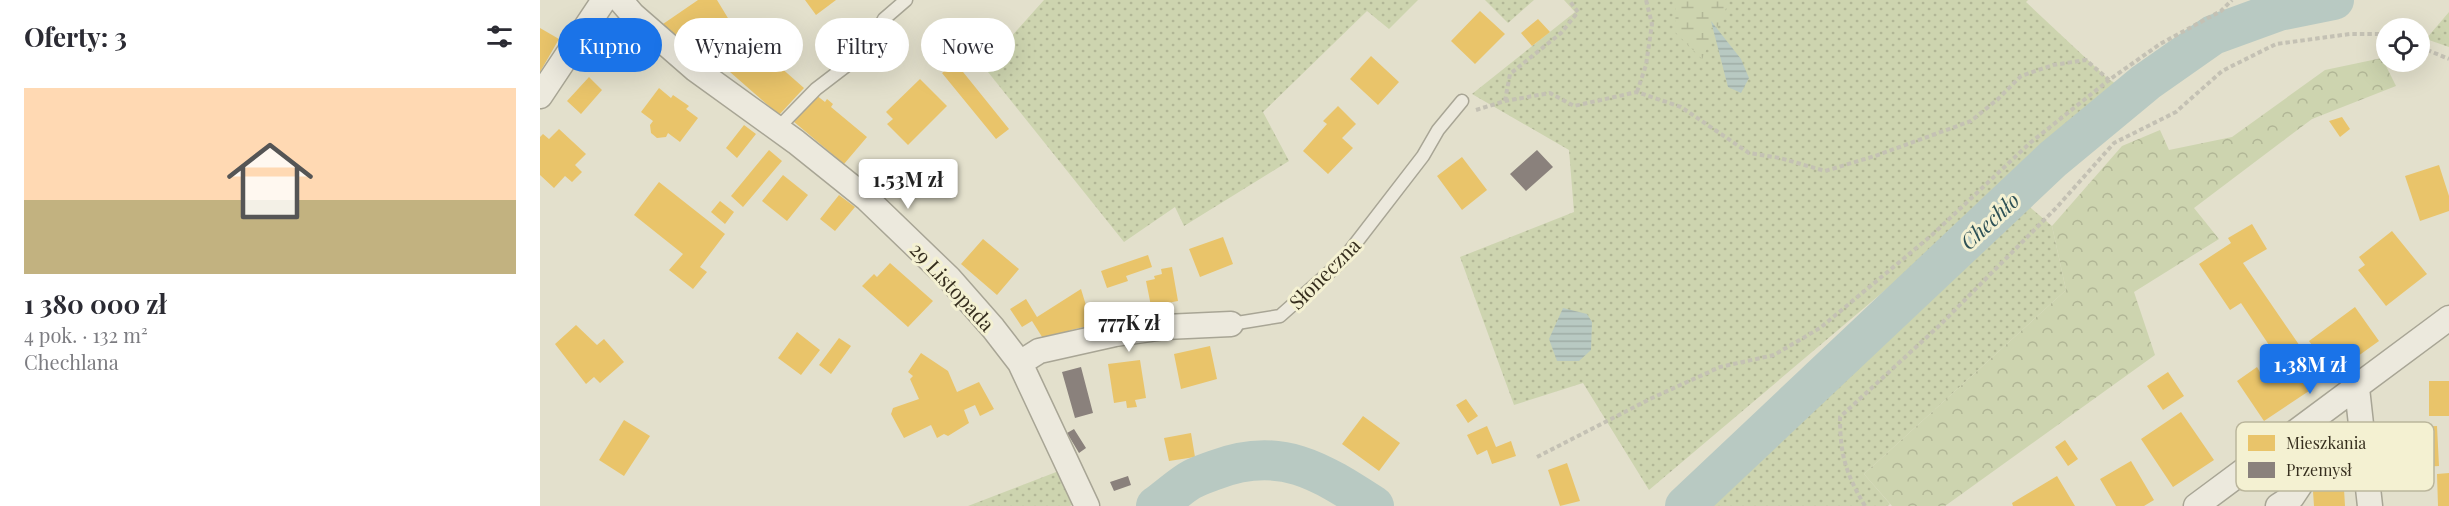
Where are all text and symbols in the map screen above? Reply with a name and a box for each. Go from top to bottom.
chip: Kupno [558,18,662,72]
chip: Wynajem [674,18,803,72]
chip: Filtry [815,18,909,72]
chip: Nowe [921,18,1015,72]
map controls [2376,18,2430,72]
button: locate [2376,18,2430,72]
text: Oferty: 3 [24,19,127,54]
icon: filters [483,20,516,53]
icon: home [216,127,324,235]
pin: 1.53M zł [846,159,970,210]
text: 1.53M zł [873,165,943,192]
water label: Chechło [1953,185,2025,255]
street label: Słoneczna [1282,231,1366,315]
street label: 29 Listopada [905,236,1001,336]
text: 1 380 000 zł [24,286,167,321]
pin: 777K zł [1074,302,1184,353]
text: 777K zł [1098,308,1160,335]
text: 4 pok. · 132 m² [24,321,148,348]
pin: 1.38M zł [2248,344,2372,395]
text: Chechlana [24,348,119,375]
text: 1.38M zł [2274,350,2346,377]
legend [2236,422,2434,491]
text: Mieszkania [2286,432,2366,453]
text: Przemysł [2286,459,2352,480]

